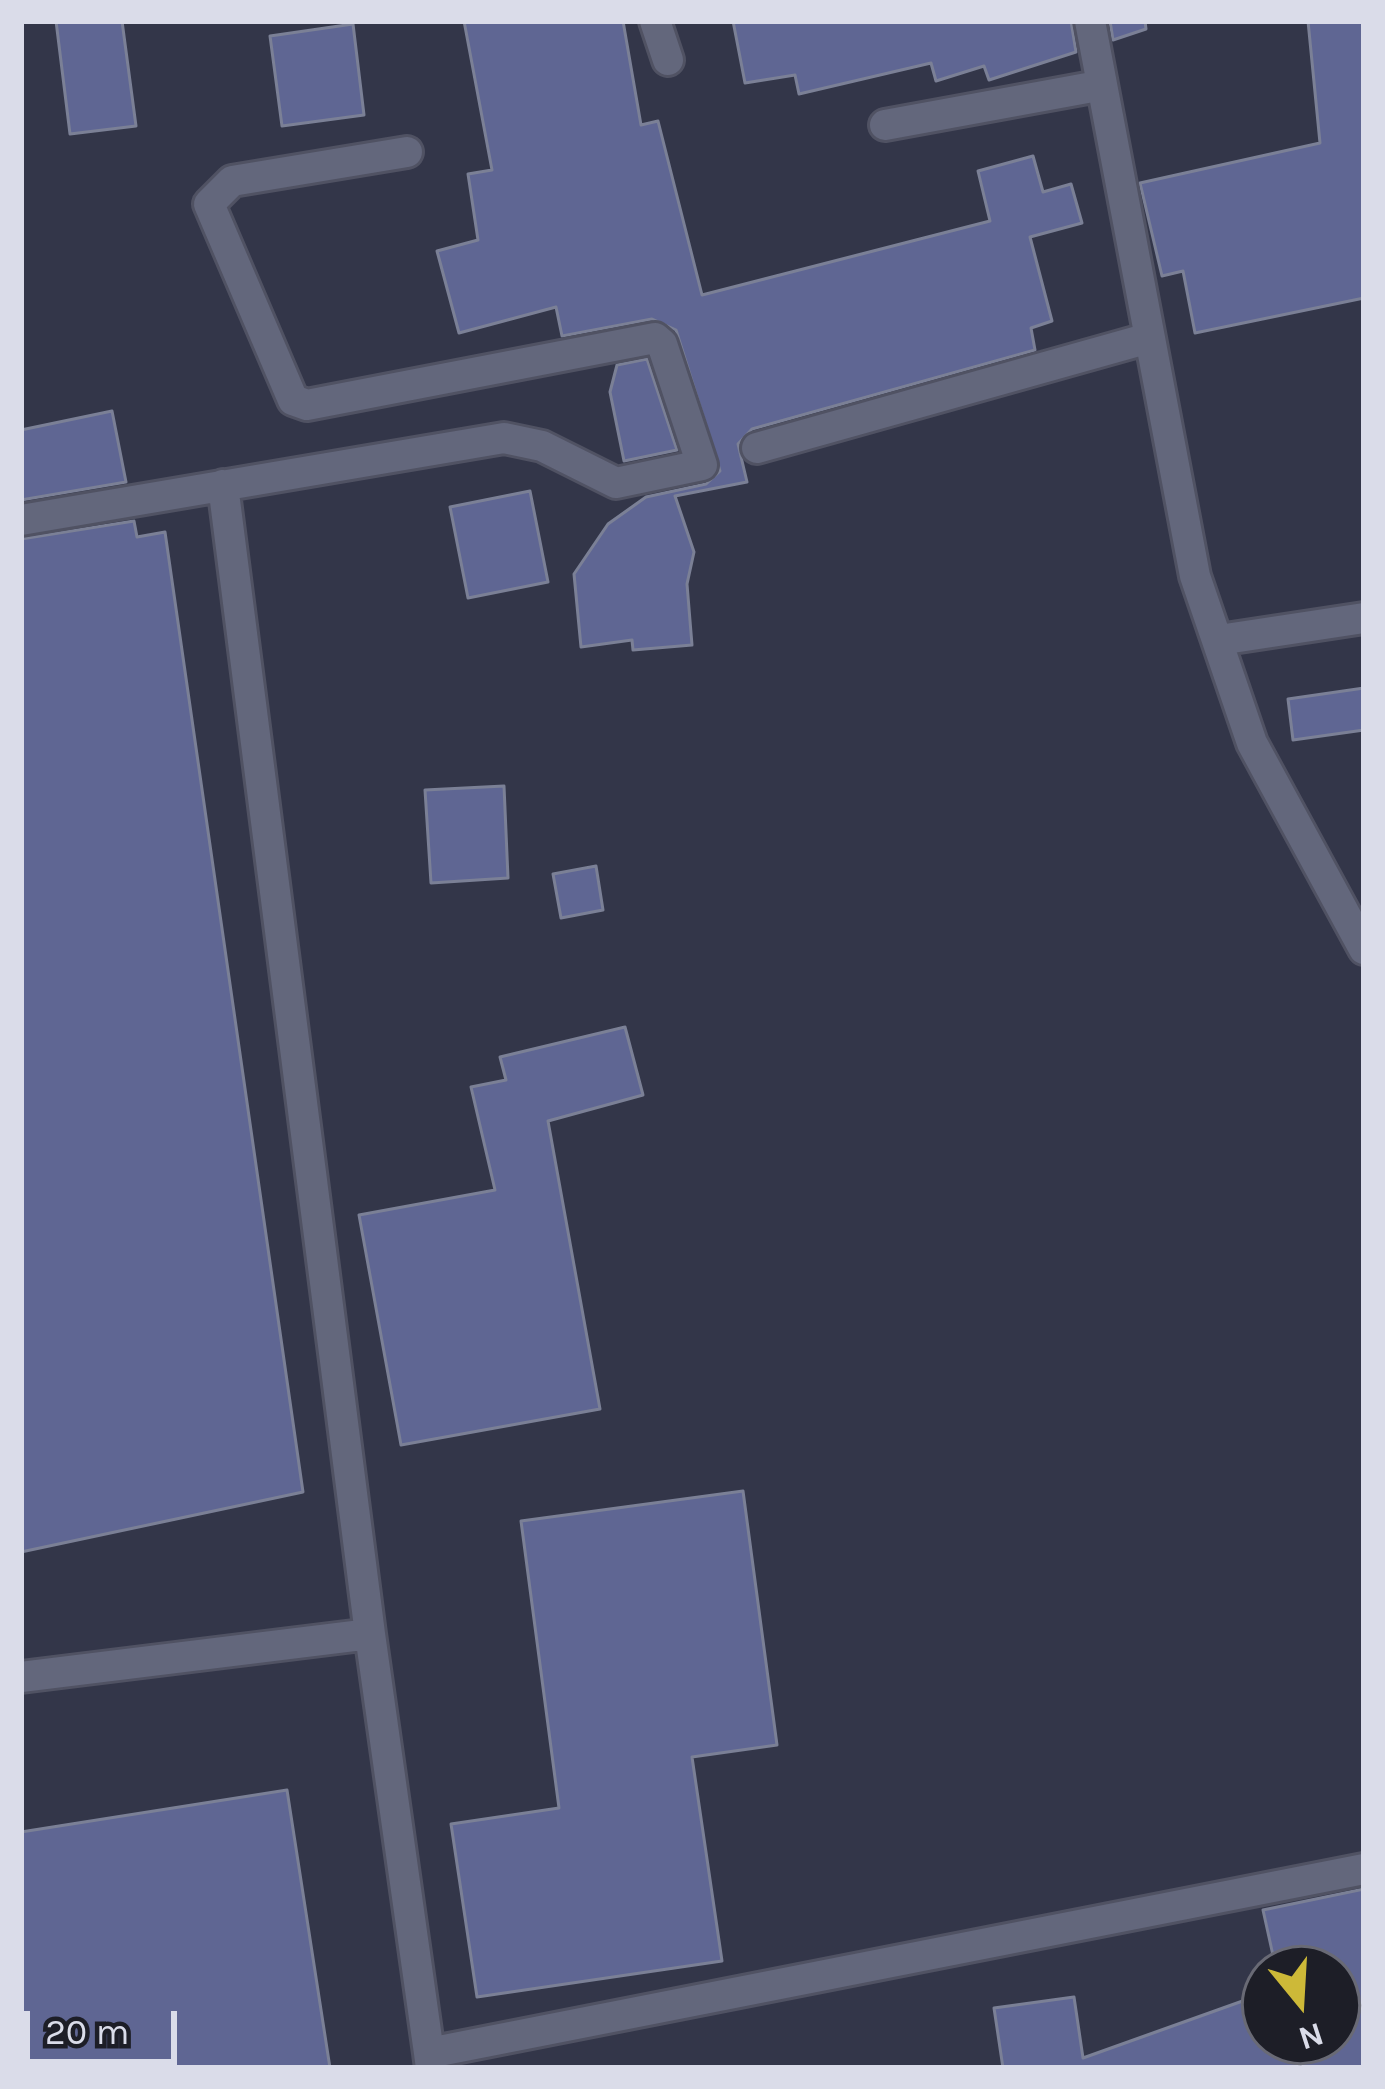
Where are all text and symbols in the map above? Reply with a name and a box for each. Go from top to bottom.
north arrow [1241,1945,1361,2065]
scale bar [30,1987,183,2061]
text: 20 m [45,2011,129,2053]
text: N [1294,2015,1328,2058]

